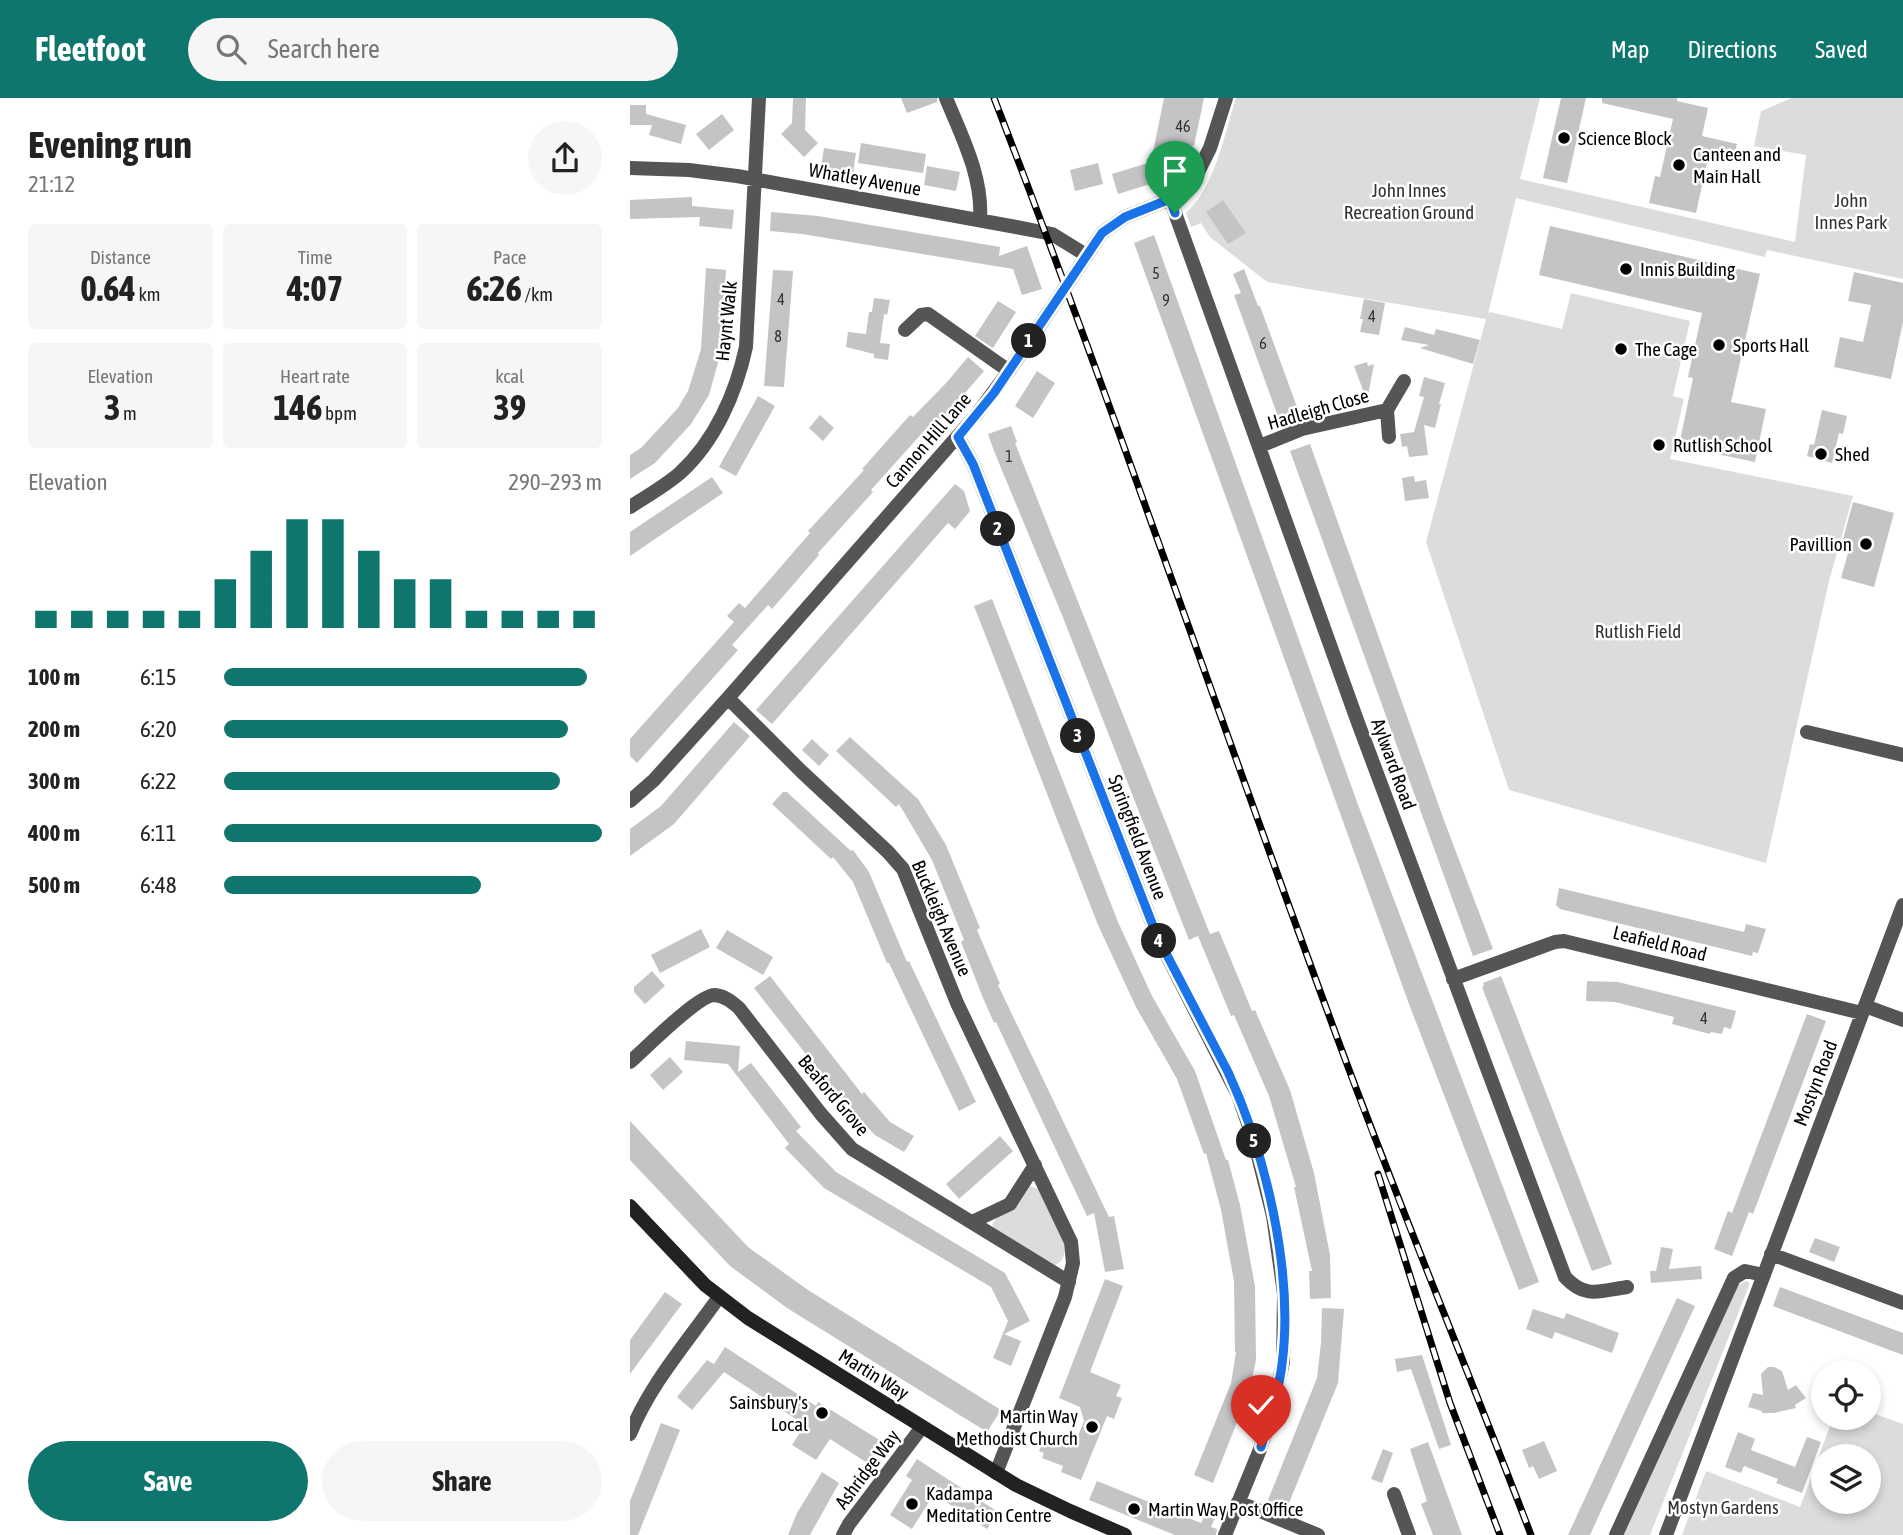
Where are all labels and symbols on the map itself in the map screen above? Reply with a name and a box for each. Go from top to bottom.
house number: 46 [1175,117,1191,135]
place label: Science Block [1578,127,1672,149]
marker: Science Block [1556,130,1572,146]
pin [1145,141,1205,213]
place label: Canteen and Main Hall [1693,143,1781,187]
marker: Canteen and Main Hall [1671,157,1687,173]
street label: Whatley Avenue [807,158,923,200]
park label: John Innes Recreation Ground [1344,179,1474,223]
park label: John Innes Park [1815,189,1888,233]
place label: Innis Building [1640,258,1736,280]
marker: Innis Building [1618,261,1634,277]
house number: 5 [1152,264,1160,282]
street label: Haynt Walk [711,279,741,362]
house number: 4 [777,290,785,308]
house number: 9 [1162,291,1170,309]
house number: 4 [1368,307,1376,325]
pin: 1 [1012,324,1046,358]
house number: 8 [774,327,782,345]
house number: 6 [1259,334,1267,352]
place label: Sports Hall [1733,334,1809,356]
marker: Sports Hall [1711,337,1727,353]
place label: The Cage [1635,338,1697,360]
marker: The Cage [1613,341,1629,357]
street label: Hadleigh Close [1265,384,1371,434]
street label: Cannon Hill Lane [881,388,975,492]
place label: Rutlish School [1673,434,1772,456]
marker: Rutlish School [1651,437,1667,453]
place label: Shed [1835,443,1870,465]
marker: Shed [1813,446,1829,462]
house number: 1 [1005,447,1013,465]
pin: 2 [980,512,1016,546]
place label: Pavillion [1789,533,1852,555]
marker: Pavillion [1858,536,1874,552]
park label: Rutlish Field [1595,620,1681,642]
street label: Aylward Road [1367,715,1421,813]
pin: 3 [1060,718,1096,754]
street label: Springfield Avenue [1104,772,1172,902]
street label: Buckleigh Avenue [908,857,976,979]
street label: Leafield Road [1611,921,1709,965]
pin: 4 [1142,924,1176,958]
house number: 4 [1700,1009,1708,1027]
street label: Mostyn Road [1789,1037,1841,1129]
street label: Beaford Grove [794,1050,874,1140]
pin: 5 [1236,1124,1272,1158]
street label: Martin Way [835,1344,913,1404]
pin [1231,1375,1291,1447]
place label: Sainsbury's Local [729,1391,808,1435]
marker: Sainsbury's Local [814,1405,830,1421]
place label: Martin Way Methodist Church [956,1405,1078,1449]
marker: Martin Way Methodist Church [1084,1419,1100,1435]
street label: Ashridge Way [830,1425,904,1513]
place label: Kadampa Meditation Centre [926,1482,1052,1526]
marker: Kadampa Meditation Centre [904,1496,920,1512]
park label: Mostyn Gardens [1667,1496,1779,1518]
place label: Martin Way Post Office [1148,1498,1303,1520]
marker: Martin Way Post Office [1126,1501,1142,1517]

